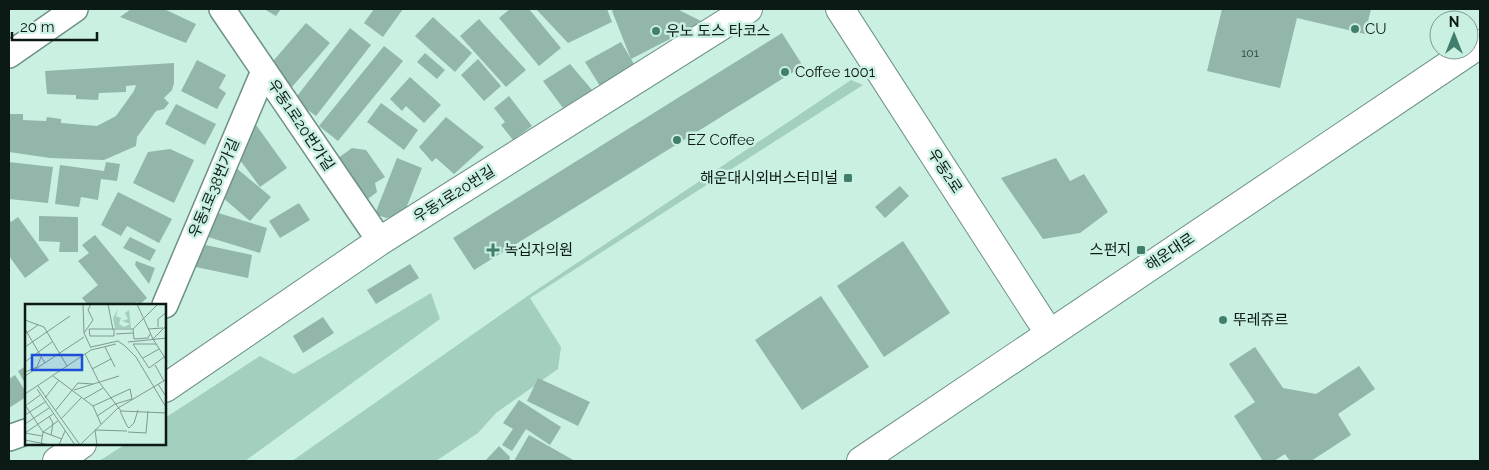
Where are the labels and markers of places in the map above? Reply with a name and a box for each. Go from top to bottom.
place label: CU [1365,20,1387,38]
place label: 우노 도스 타코스 [666,22,770,40]
marker: CU [1349,23,1361,35]
marker: 우노 도스 타코스 [650,25,662,37]
place label: Coffee 1001 [795,63,876,81]
marker: Coffee 1001 [779,66,791,78]
place label: EZ Coffee [687,131,755,149]
marker: EZ Coffee [671,134,683,146]
place label: 해운대시외버스터미널 [700,169,838,187]
marker: 해운대시외버스터미널 [842,172,854,184]
place label: 녹십자의원 [504,241,573,259]
place label: 스펀지 [1090,241,1131,259]
marker: 녹십자의원 [486,243,500,257]
marker: 스펀지 [1135,244,1147,256]
place label: 뚜레쥬르 [1233,311,1288,329]
marker: 뚜레쥬르 [1217,314,1229,326]

